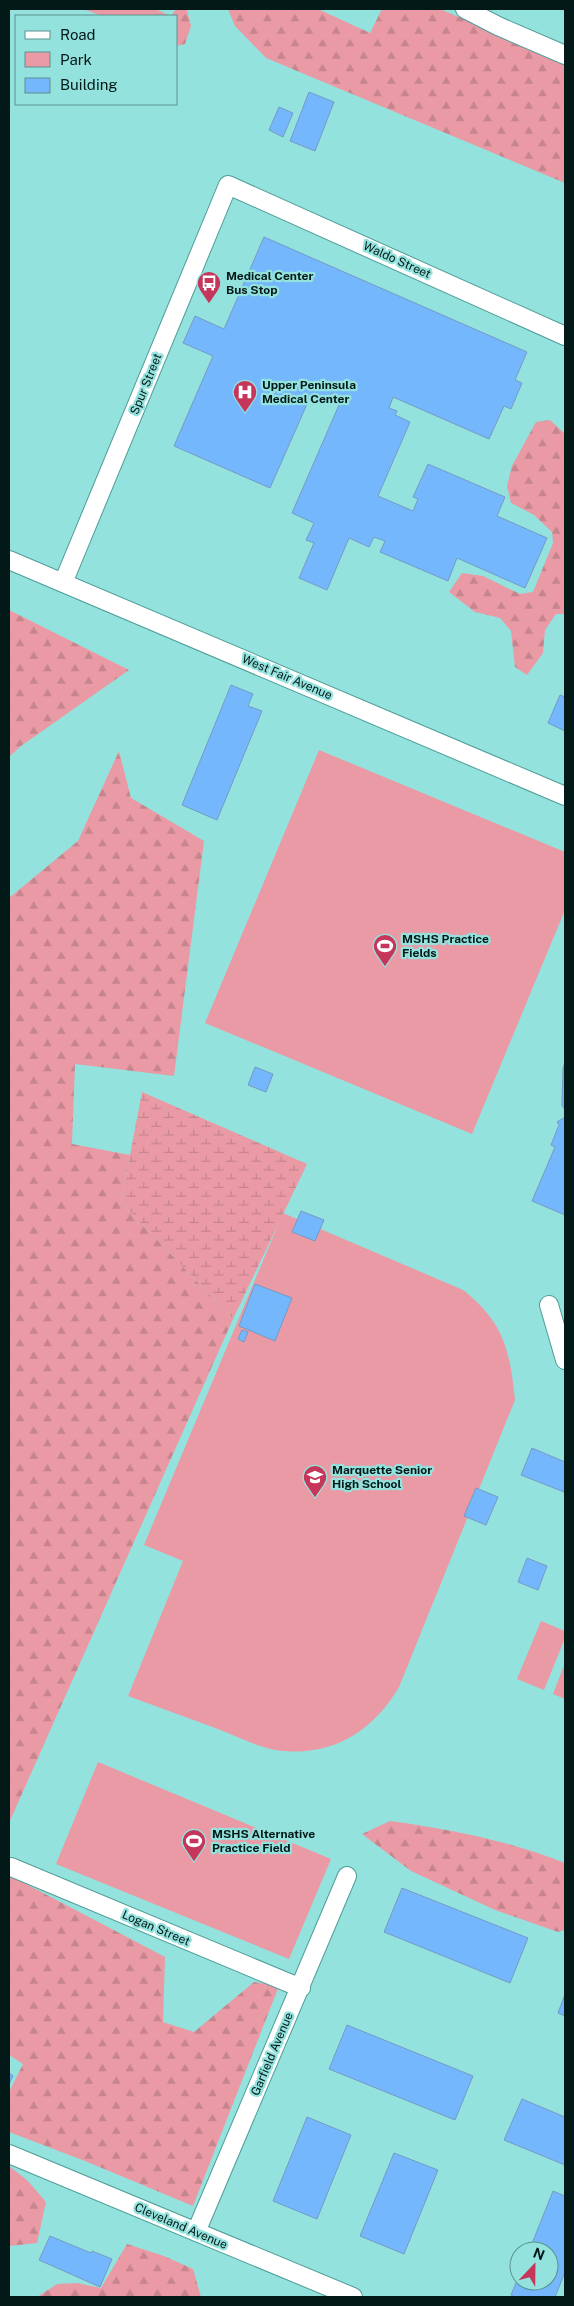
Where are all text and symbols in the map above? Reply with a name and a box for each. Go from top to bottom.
legend [15,15,178,105]
text: Road [60,26,96,43]
text: Park [60,51,92,68]
text: Building [60,76,118,93]
street label: Waldo Street [361,239,433,281]
place label: Medical Center Bus Stop [226,269,313,297]
bus stop icon: Medical Center Bus Stop [196,270,222,304]
street label: Spur Street [127,351,165,417]
place label: Upper Peninsula Medical Center [262,378,356,406]
hospital icon: Upper Peninsula Medical Center [232,379,258,413]
street label: West Fair Avenue [240,652,334,702]
place label: MSHS Practice Fields [402,932,489,960]
sports icon: MSHS Practice Fields [372,933,398,967]
place label: Marquette Senior High School [332,1463,432,1491]
school or university icon: Marquette Senior High School [302,1464,328,1498]
place label: MSHS Alternative Practice Field [212,1827,315,1855]
sports icon: MSHS Alternative Practice Field [181,1828,207,1862]
street label: Logan Street [120,1907,192,1949]
street label: Garfield Avenue [248,2010,296,2098]
street label: Cleveland Avenue [132,2200,230,2252]
north arrow [509,2241,559,2291]
text: N [531,2244,547,2263]

